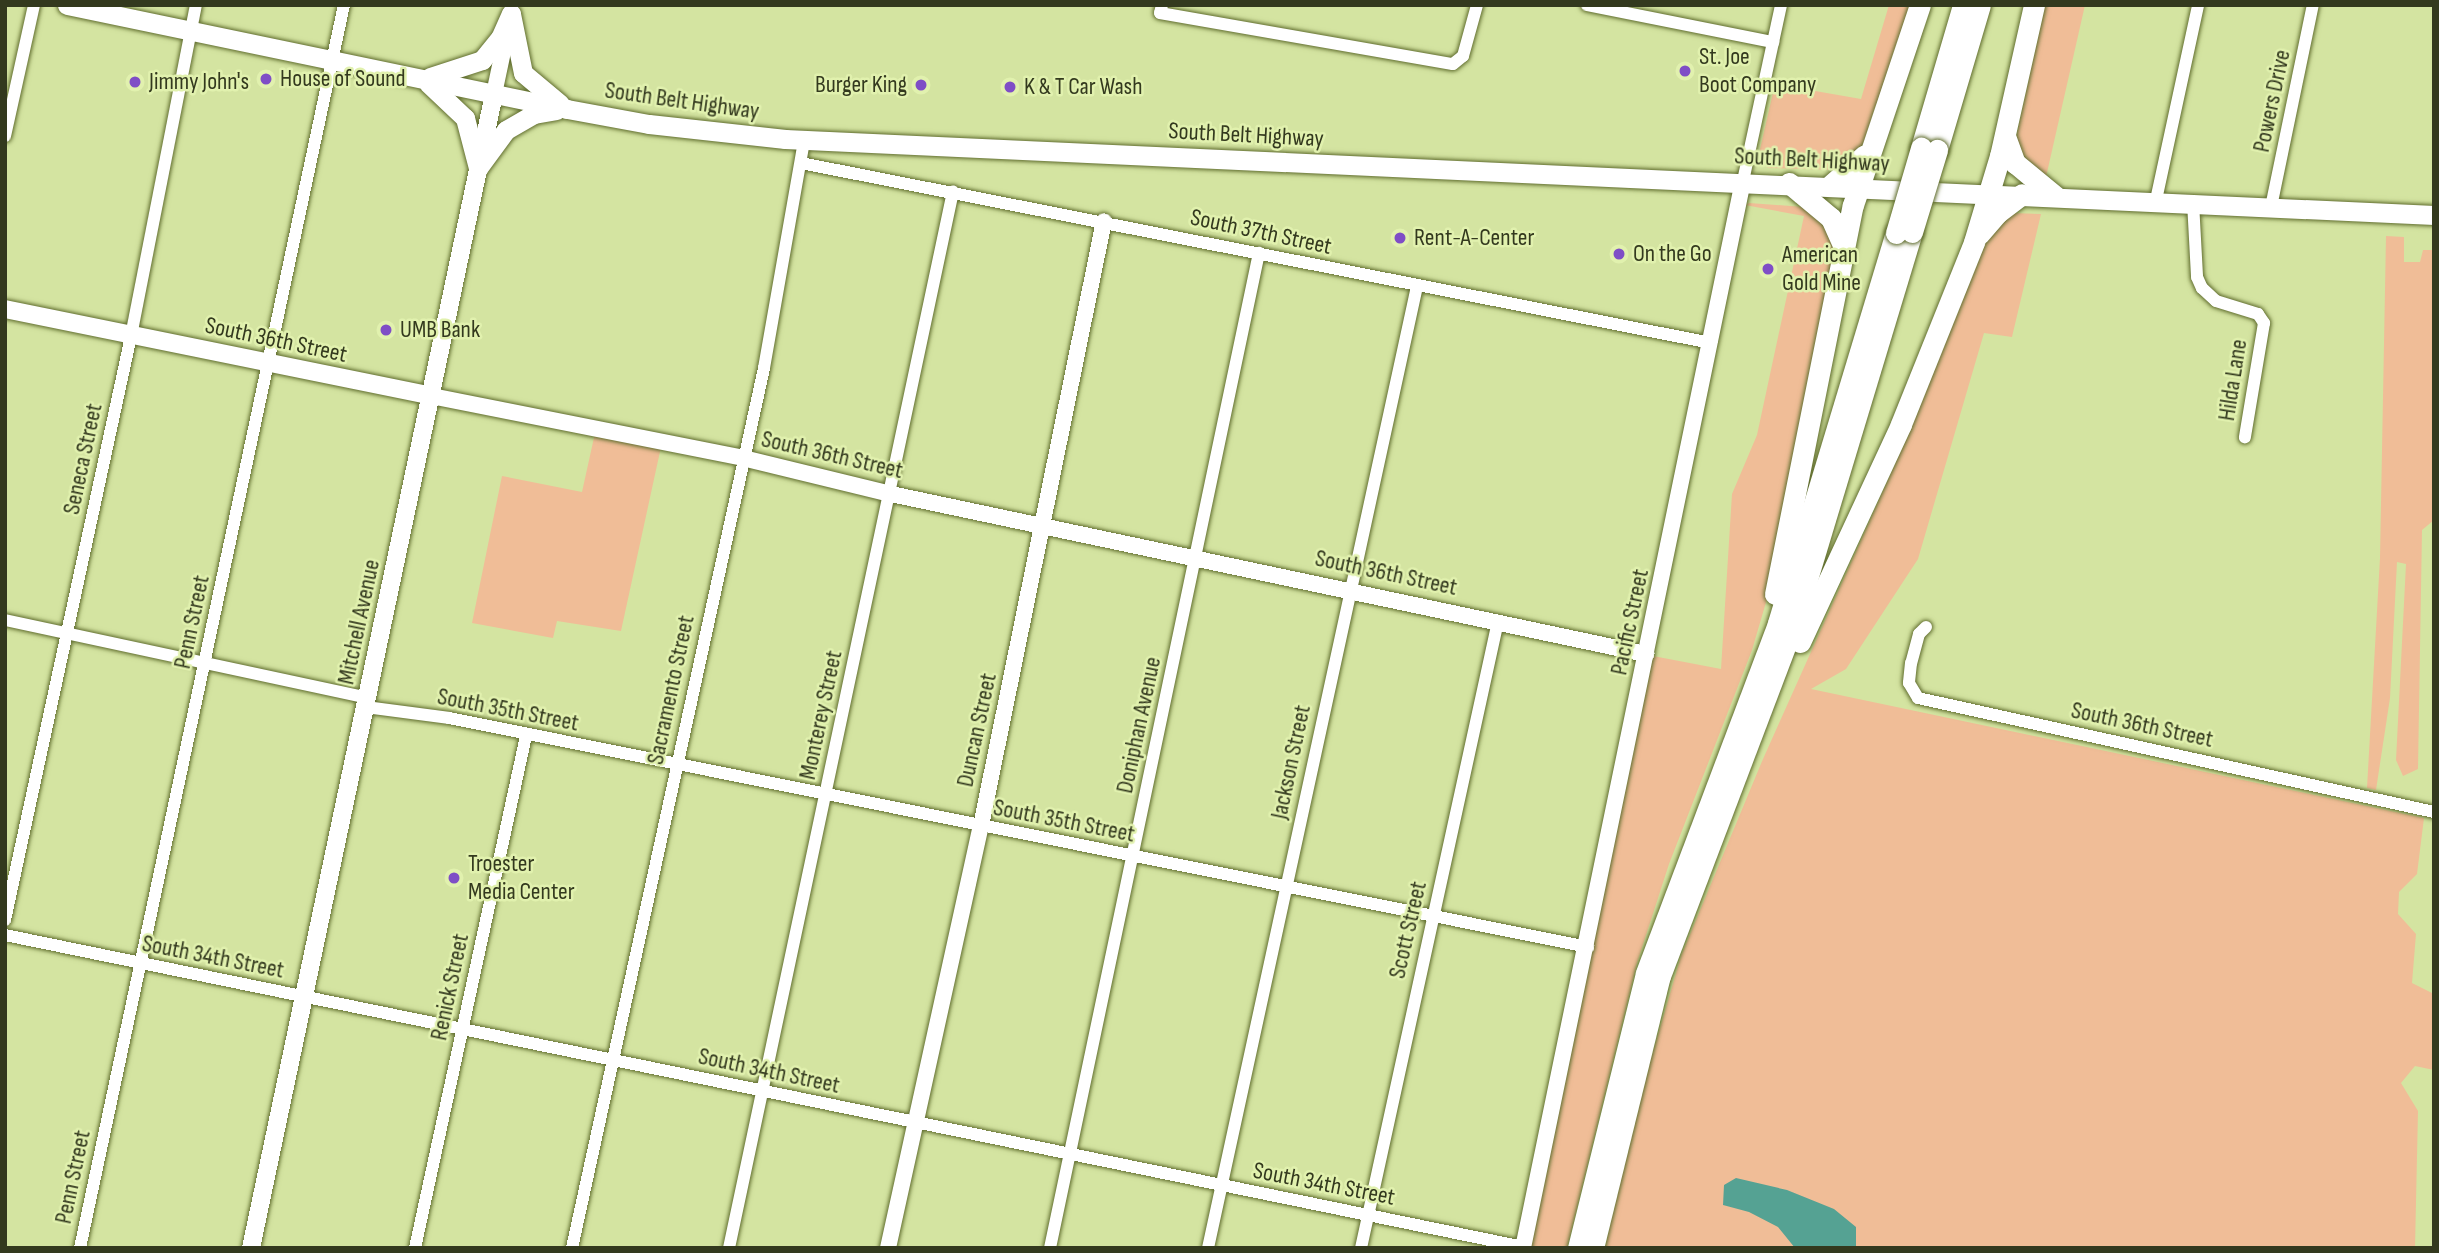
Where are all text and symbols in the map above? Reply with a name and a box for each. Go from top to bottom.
place label: St. Joe Boot Company [1699,43,1816,99]
street label: Powers Drive [2247,47,2297,155]
marker: St. Joe Boot Company [1677,63,1693,79]
place label: House of Sound [280,65,405,93]
place label: Jimmy John's [149,68,249,96]
marker: House of Sound [258,71,274,87]
place label: Burger King [815,71,907,99]
place label: K & T Car Wash [1024,73,1143,101]
marker: Jimmy John's [127,74,143,90]
street label: South Belt Highway [603,76,761,126]
marker: Burger King [913,77,929,93]
marker: K & T Car Wash [1002,79,1018,95]
street label: South Belt Highway [1168,117,1324,153]
street label: South Belt Highway [1734,142,1890,178]
street label: South 37th Street [1188,203,1334,261]
place label: Rent-A-Center [1414,224,1534,252]
marker: Rent-A-Center [1392,230,1408,246]
place label: On the Go [1633,240,1712,268]
place label: American Gold Mine [1782,241,1861,297]
marker: On the Go [1611,246,1627,262]
marker: American Gold Mine [1760,261,1776,277]
street label: South 36th Street [202,311,350,369]
place label: UMB Bank [400,316,480,344]
marker: UMB Bank [378,322,394,338]
street label: Hilda Lane [2212,337,2254,423]
street label: Seneca Street [57,401,109,517]
street label: South 36th Street [758,425,906,485]
street label: South 36th Street [1312,544,1460,602]
street label: Mitchell Avenue [332,557,386,687]
street label: Pacific Street [1605,566,1655,678]
street label: Penn Street [168,573,216,671]
street label: Sacramento Street [641,613,701,767]
street label: Monterey Street [793,648,849,782]
street label: Doniphan Avenue [1110,654,1168,796]
street label: Duncan Street [951,671,1003,789]
street label: South 35th Street [435,682,581,738]
street label: South 36th Street [2068,696,2216,754]
street label: Jackson Street [1265,702,1317,822]
street label: South 35th Street [991,793,1137,849]
place label: Troester Media Center [468,850,575,906]
marker: Troester Media Center [446,870,462,886]
street label: Scott Street [1383,879,1433,981]
street label: South 34th Street [140,929,286,985]
street label: Renick Street [425,931,475,1043]
street label: South 34th Street [696,1042,842,1100]
street label: Penn Street [49,1128,97,1226]
street label: South 34th Street [1251,1156,1397,1212]

